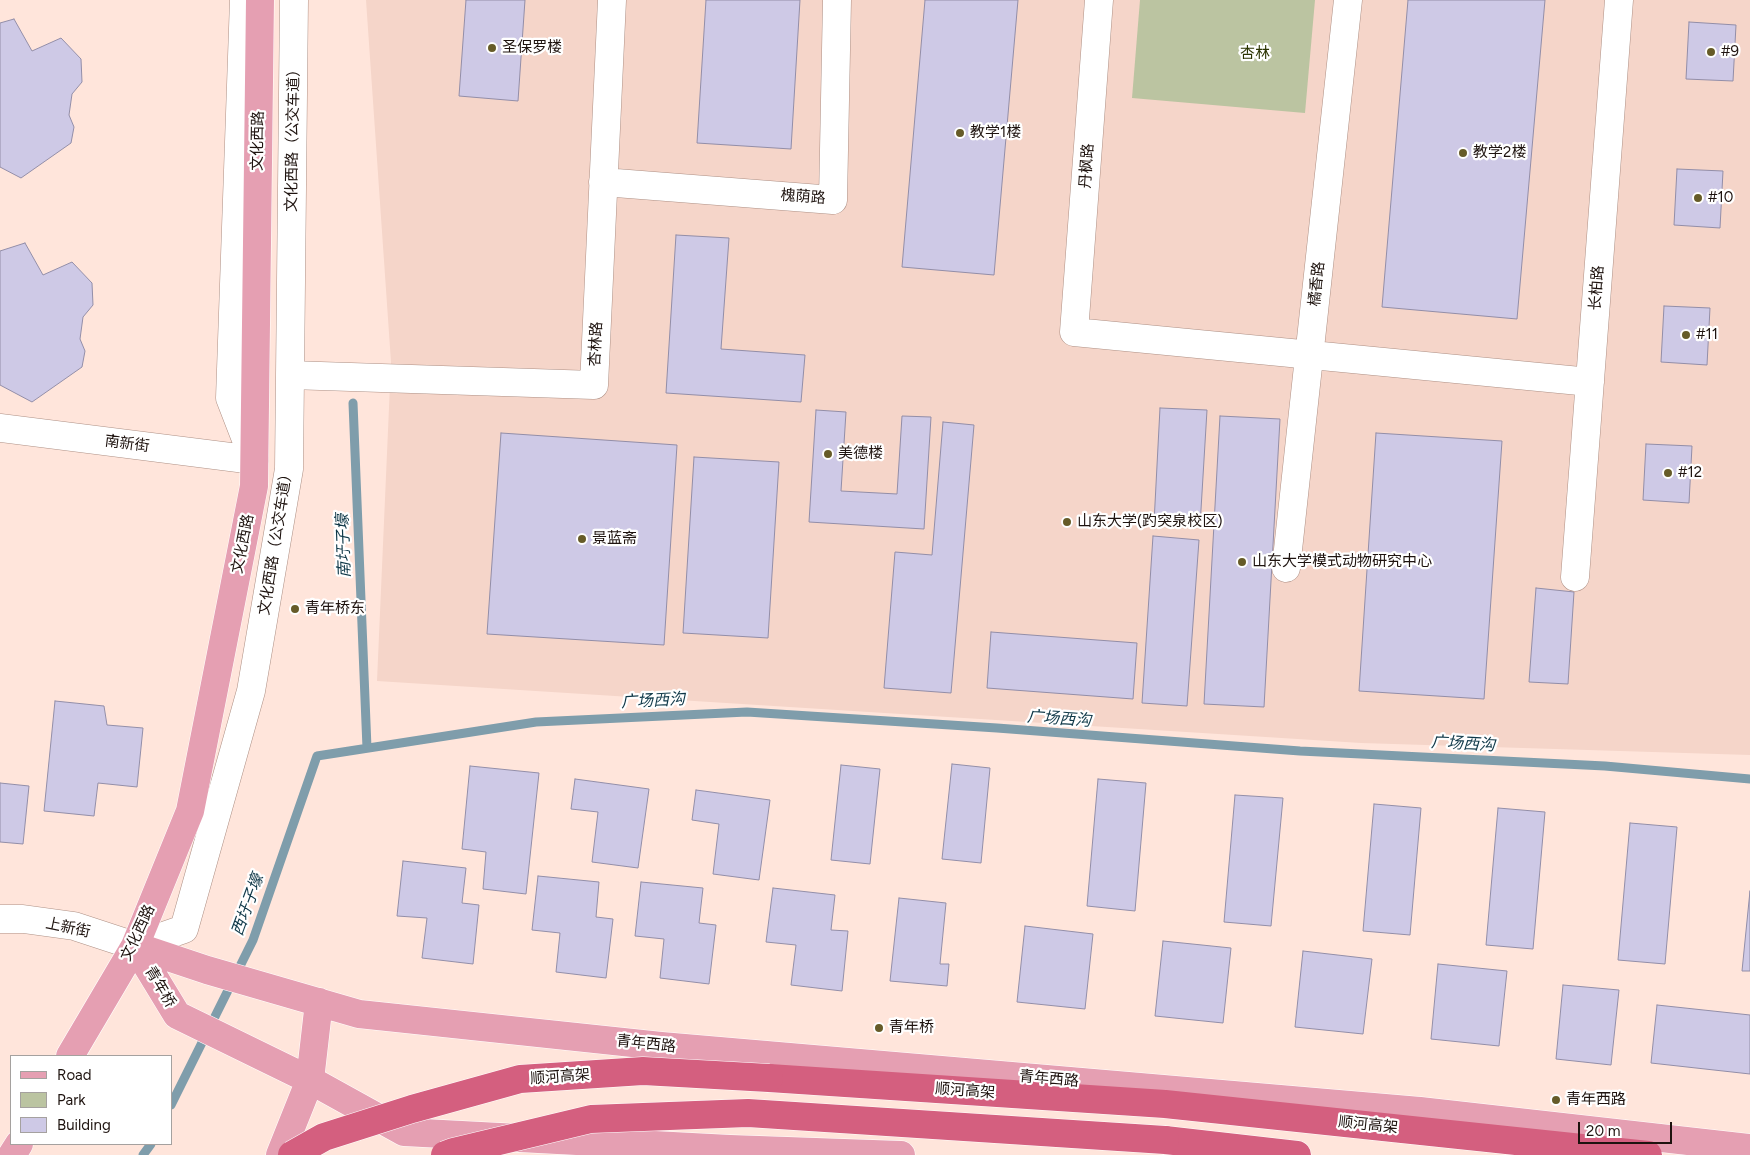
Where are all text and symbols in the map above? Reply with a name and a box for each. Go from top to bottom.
place label: 圣保罗楼 [502,39,562,57]
marker: 圣保罗楼 [486,42,498,54]
place label: #9 [1721,43,1739,61]
park label: 杏林 [1240,45,1270,63]
marker: #9 [1705,46,1717,58]
street label: 文化西路（公交车道） [283,62,303,212]
street label: 文化西路 [248,111,268,171]
place label: 教学1楼 [970,124,1021,142]
marker: 教学1楼 [954,127,966,139]
street label: 丹枫路 [1076,143,1098,189]
place label: 教学2楼 [1473,144,1526,162]
marker: 教学2楼 [1457,147,1469,159]
street label: 槐荫路 [780,186,826,208]
place label: #10 [1708,189,1733,207]
marker: #10 [1692,192,1704,204]
street label: 橘香路 [1306,261,1328,307]
street label: 长柏路 [1586,265,1608,311]
street label: 杏林路 [586,321,606,367]
place label: #11 [1696,326,1718,344]
marker: #11 [1680,329,1692,341]
street label: 南新街 [104,432,150,456]
place label: 美德楼 [838,445,883,463]
marker: 美德楼 [822,448,834,460]
place label: #12 [1678,464,1702,482]
street label: 文化西路（公交车道） [255,466,297,616]
marker: #12 [1662,467,1674,479]
street label: 文化西路 [228,513,258,575]
place label: 山东大学(趵突泉校区) [1077,513,1223,531]
water label: 南圩子壕 [333,514,355,578]
marker: 山东大学(趵突泉校区) [1061,516,1073,528]
place label: 景蓝斋 [592,530,637,548]
marker: 景蓝斋 [576,533,588,545]
place label: 山东大学模式动物研究中心 [1252,553,1432,571]
marker: 山东大学模式动物研究中心 [1236,556,1248,568]
place label: 青年桥东 [305,600,365,618]
marker: 青年桥东 [289,603,301,615]
water label: 广场西沟 [621,690,685,712]
water label: 广场西沟 [1026,707,1092,731]
water label: 广场西沟 [1431,733,1495,755]
water label: 西圩子壕 [228,872,268,938]
street label: 文化西路 [117,902,159,964]
street label: 上新街 [44,915,92,941]
street label: 青年桥 [141,963,179,1011]
place label: 青年桥 [889,1019,934,1037]
marker: 青年桥 [873,1022,885,1034]
street label: 青年西路 [615,1032,677,1056]
legend [10,1055,172,1145]
text: Road [57,1066,92,1084]
street label: 顺河高架 [529,1066,591,1088]
street label: 青年西路 [1018,1067,1080,1091]
street label: 顺河高架 [934,1080,996,1102]
text: Park [57,1091,86,1109]
place label: 青年西路 [1566,1091,1626,1109]
marker: 青年西路 [1550,1094,1562,1106]
scale bar [1580,1112,1674,1144]
street label: 顺河高架 [1337,1113,1399,1137]
text: Building [57,1116,111,1134]
text: 20 m [1586,1122,1620,1140]

